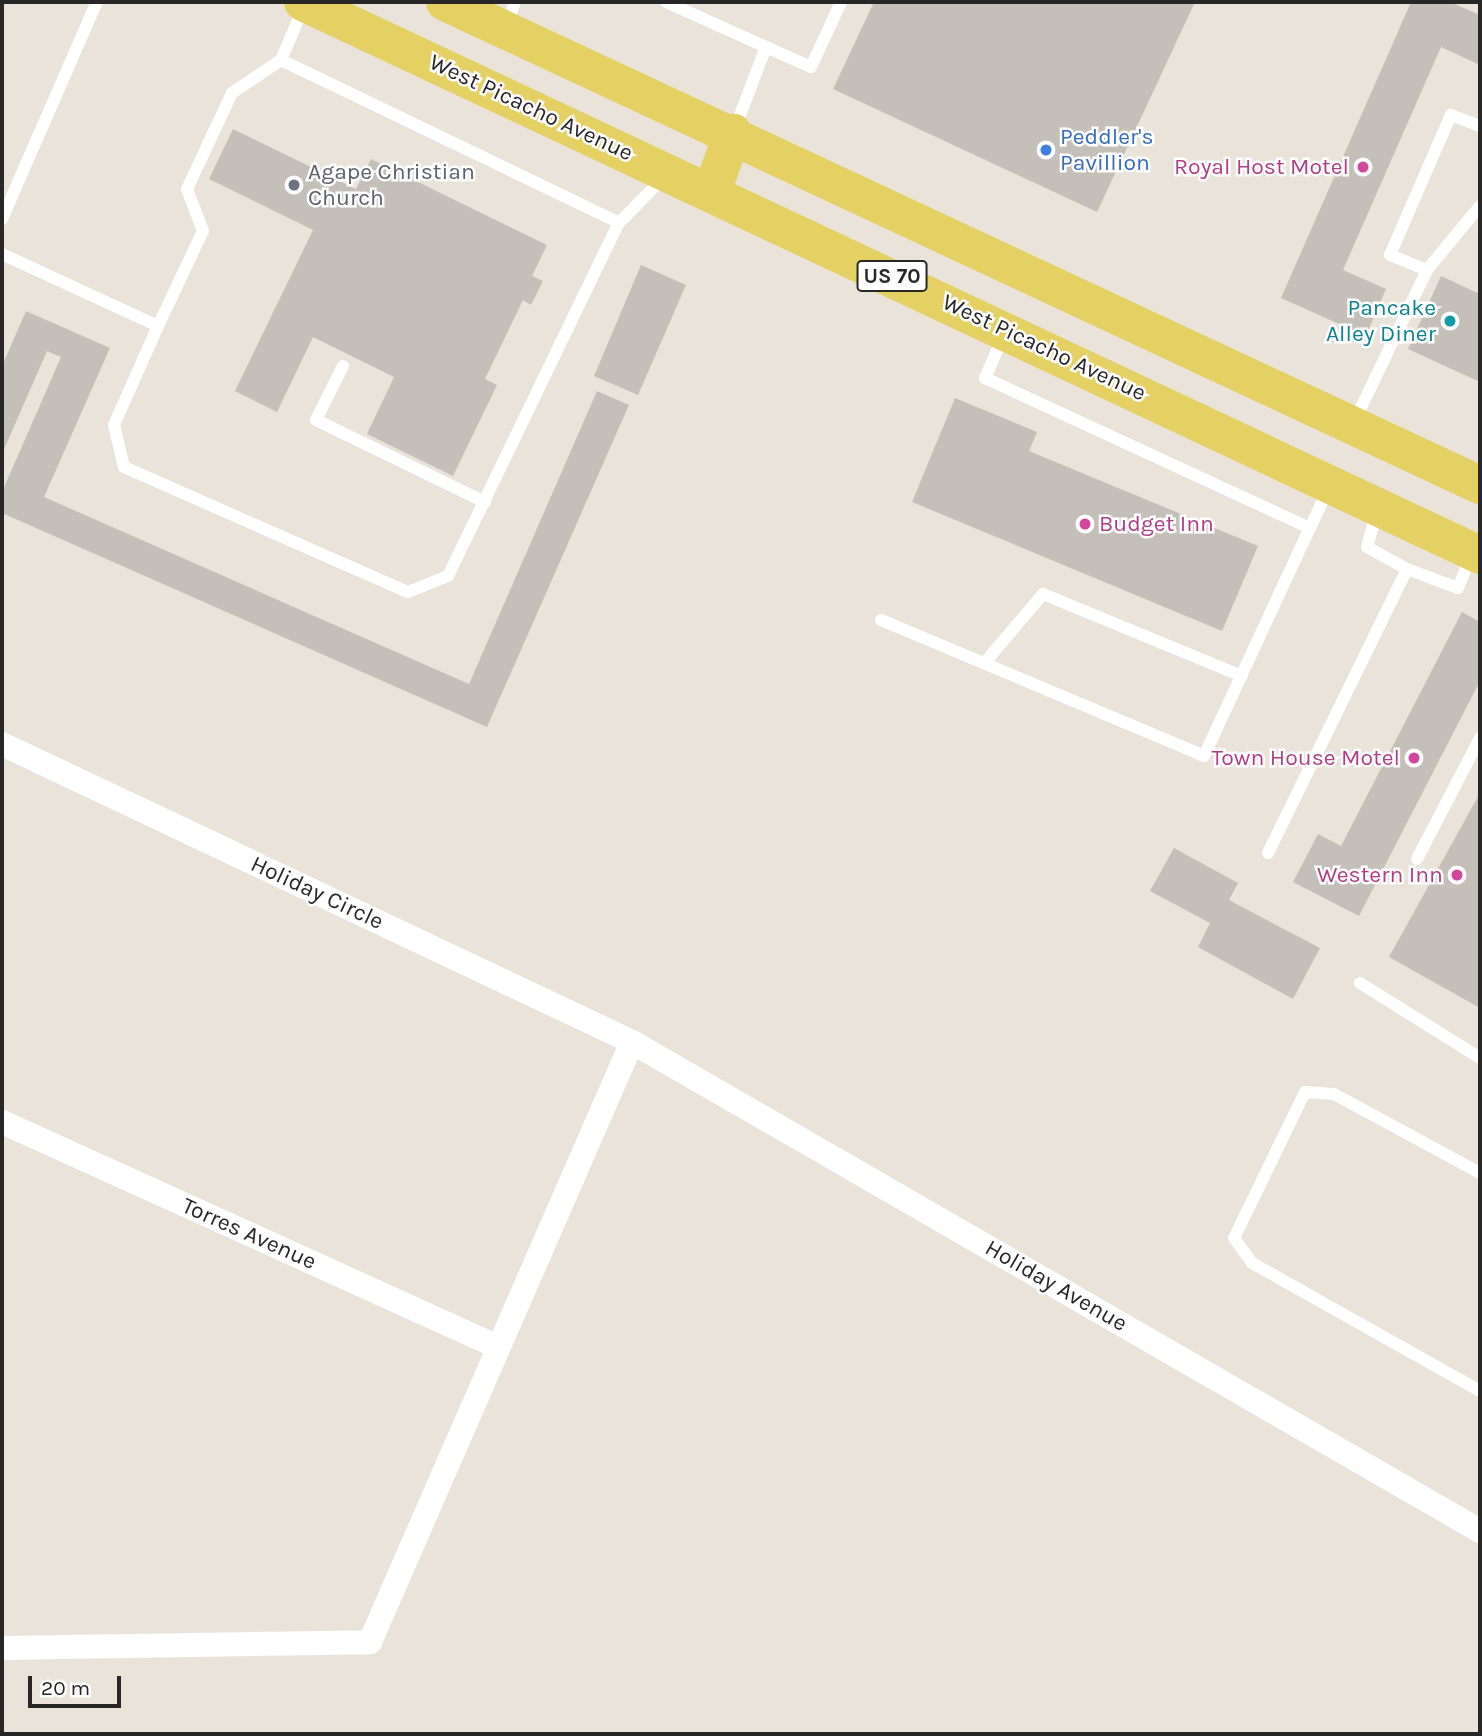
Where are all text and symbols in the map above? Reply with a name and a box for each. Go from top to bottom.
street label: West Picacho Avenue [425,49,637,167]
place label: Peddler's Pavillion [1060,123,1154,177]
marker: Peddler's Pavillion [1038,142,1054,158]
place label: Royal Host Motel [1174,153,1349,181]
place label: Agape Christian Church [308,158,475,212]
marker: Royal Host Motel [1355,159,1371,175]
marker: Agape Christian Church [286,177,302,193]
road number: US 70 [855,258,929,294]
street label: West Picacho Avenue [938,289,1150,407]
place label: Pancake Alley Diner [1326,294,1436,348]
marker: Pancake Alley Diner [1442,313,1458,329]
place label: Budget Inn [1099,510,1214,538]
marker: Budget Inn [1077,516,1093,532]
place label: Town House Motel [1212,744,1400,772]
marker: Town House Motel [1406,750,1422,766]
street label: Holiday Circle [246,850,388,936]
place label: Western Inn [1317,861,1443,889]
marker: Western Inn [1449,867,1465,883]
street label: Torres Avenue [178,1192,320,1276]
street label: Holiday Avenue [980,1234,1132,1338]
scale bar [32,1662,124,1706]
text: 20 m [41,1676,90,1700]

